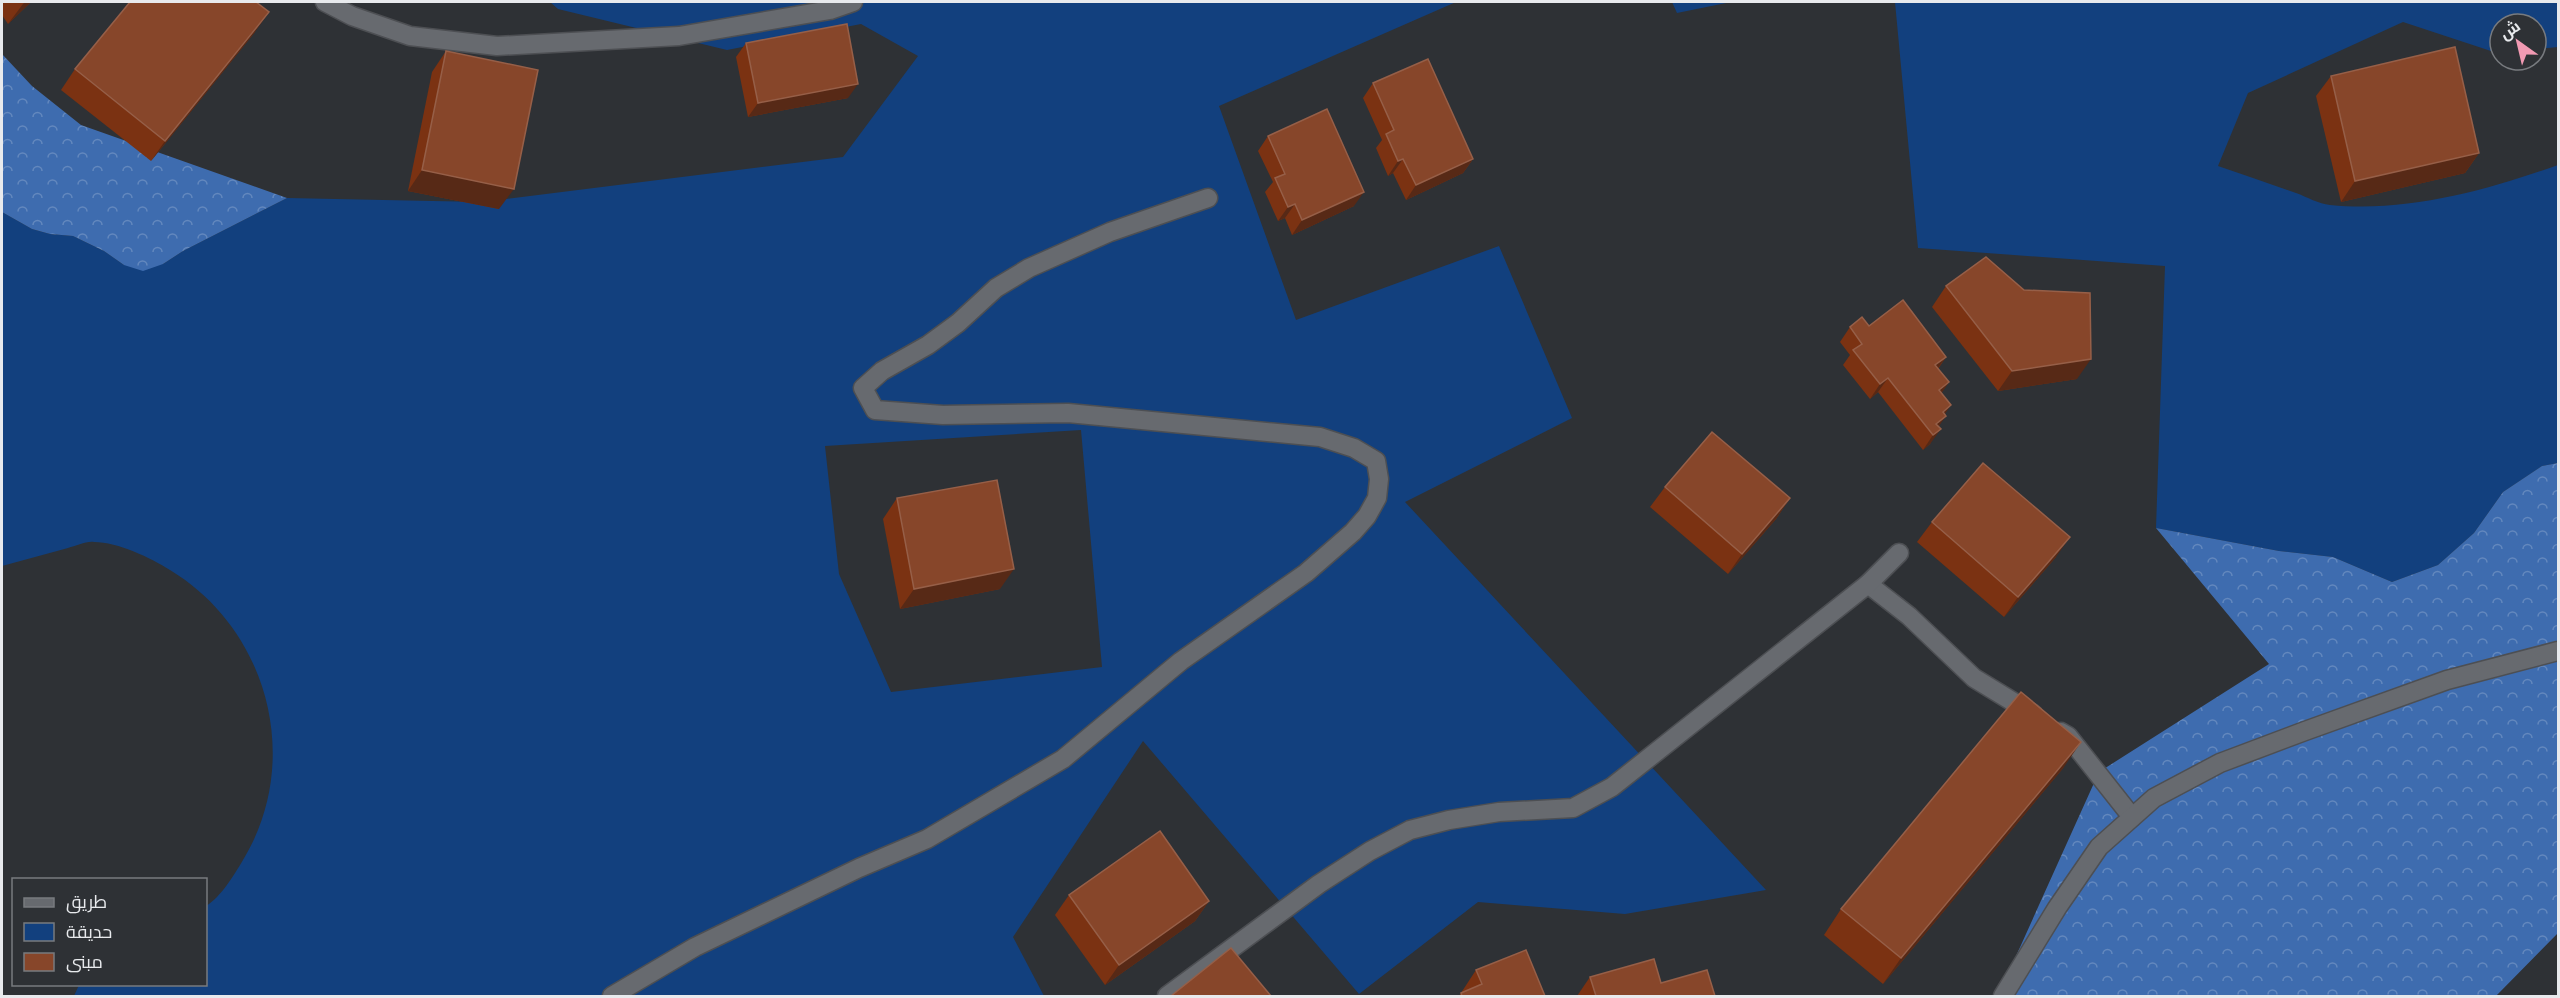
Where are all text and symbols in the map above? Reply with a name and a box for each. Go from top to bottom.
north arrow [2488,12,2548,72]
text: ش [2496,16,2524,44]
legend [12,878,207,986]
text: طريق [66,890,107,914]
text: حديقة [66,920,112,942]
text: مبنى [66,950,103,973]

